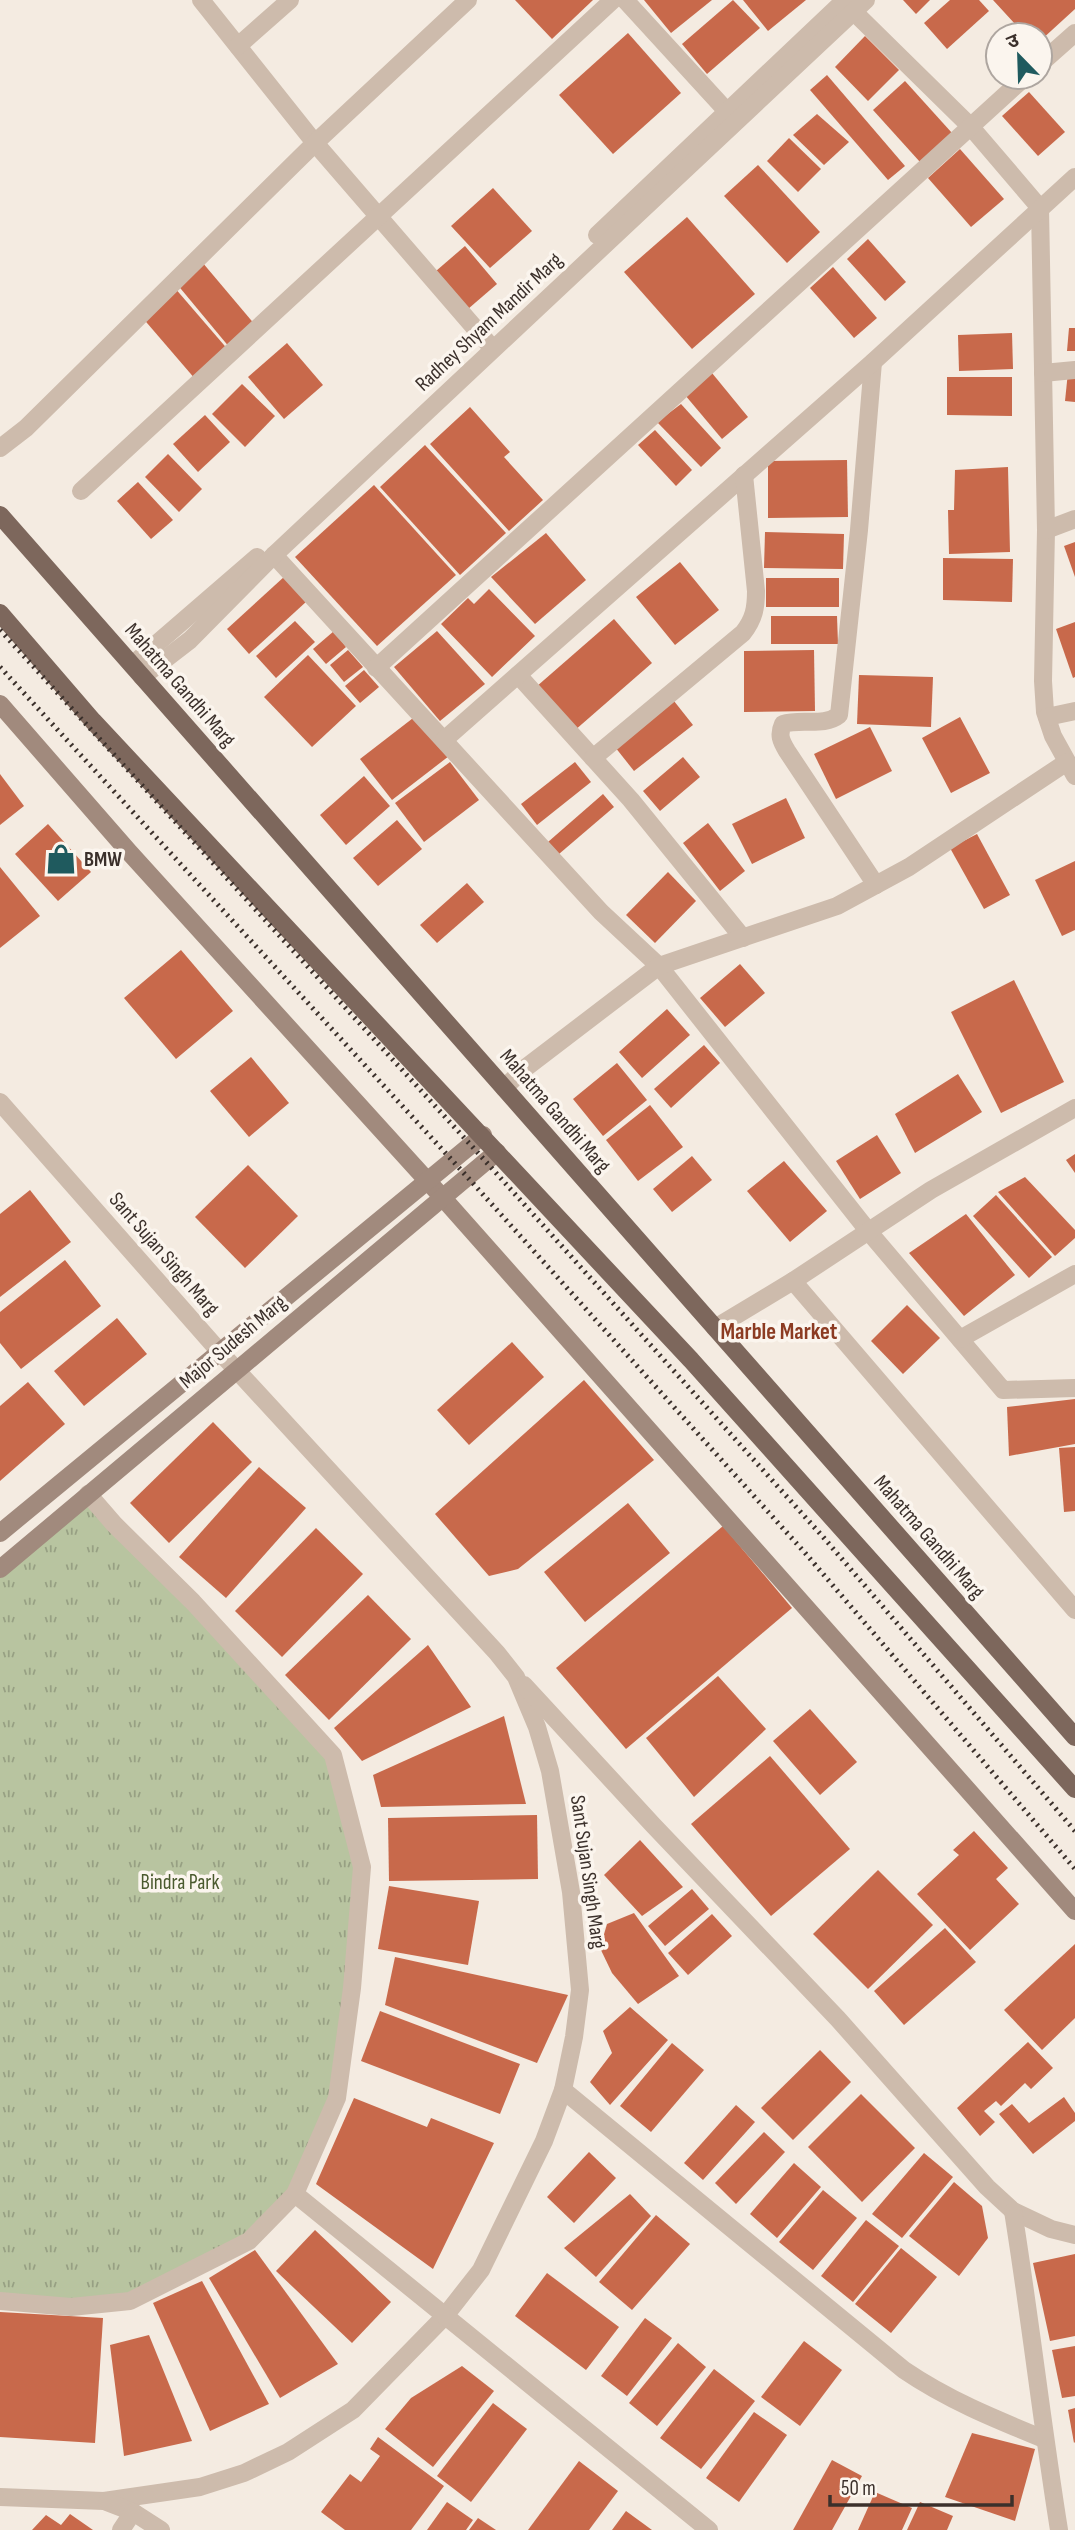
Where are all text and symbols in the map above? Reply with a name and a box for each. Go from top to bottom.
north arrow [984,21,1054,91]
text: उ [1003,29,1023,54]
street label: Radhey Shyam Mandir Marg [410,248,568,396]
street label: Mahatma Gandhi Marg [119,618,241,752]
shop icon: BMW [44,842,78,876]
place label: BMW [84,847,122,872]
street label: Mahatma Gandhi Marg [494,1044,616,1178]
street label: Sant Sujan Singh Marg [104,1187,224,1321]
street label: Major Sudesh Marg [175,1290,291,1394]
district label: Marble Market [721,1318,838,1346]
street label: Mahatma Gandhi Marg [868,1470,990,1604]
street label: Sant Sujan Singh Marg [565,1794,611,1950]
park label: Bindra Park [141,1870,219,1895]
scale bar [830,2464,1012,2508]
text: 50 m [841,2476,876,2501]

